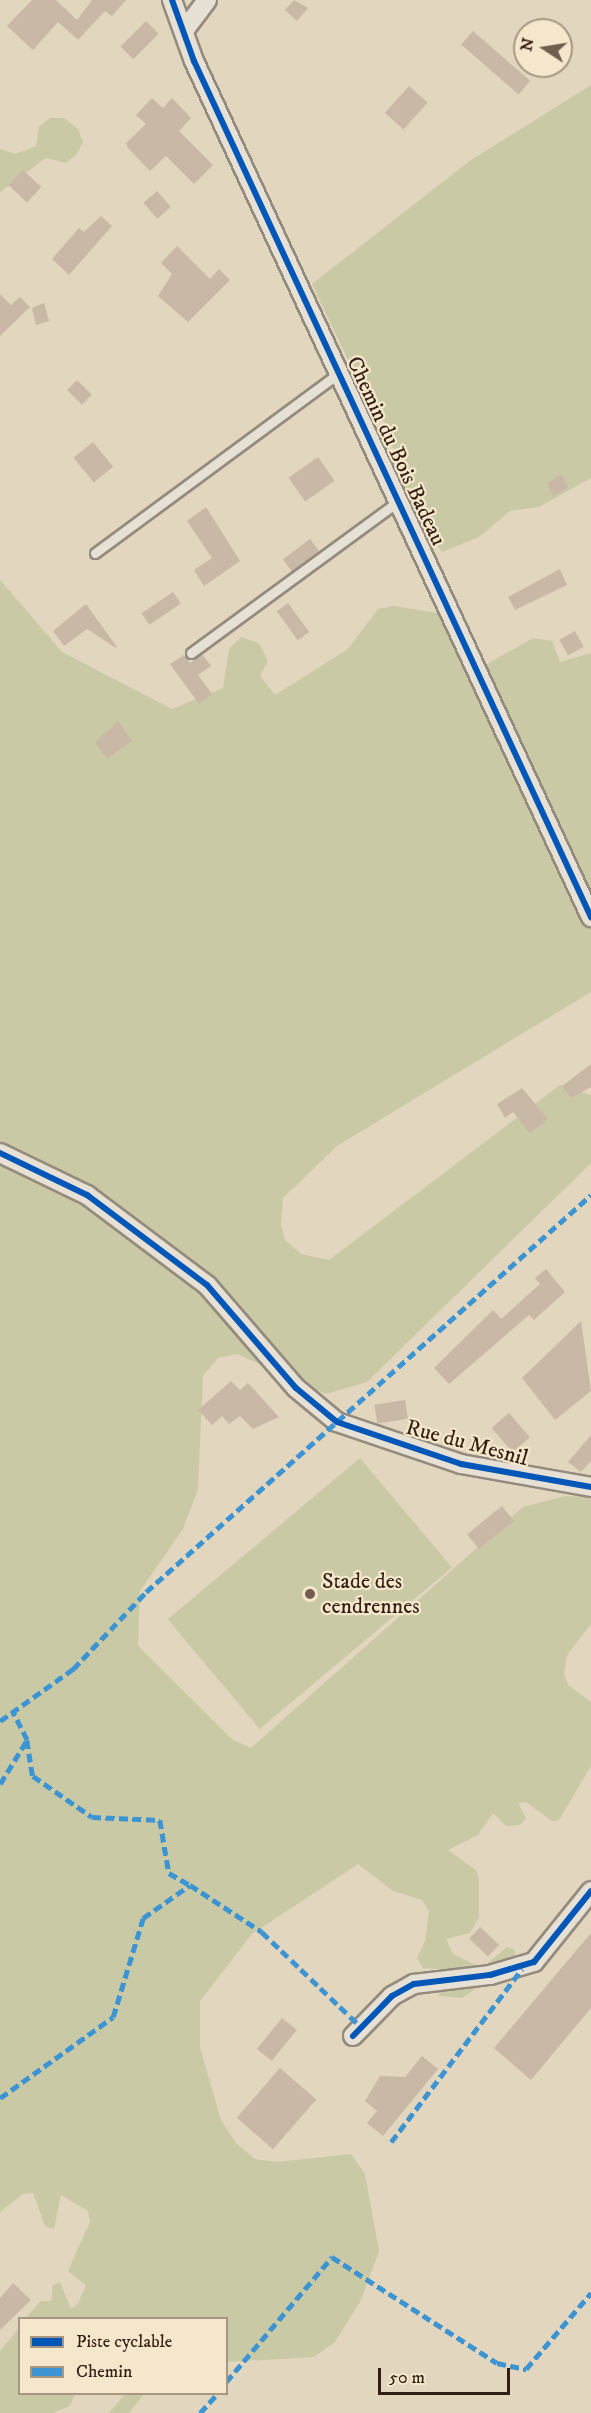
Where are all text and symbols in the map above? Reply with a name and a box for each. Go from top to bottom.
north arrow [513,18,573,78]
text: N [516,36,538,53]
street label: Chemin du Bois Badeau [341,352,451,550]
street label: Rue du Mesnil [403,1414,531,1472]
place label: Stade des cendrennes [322,1568,420,1620]
marker: Stade des cendrennes [303,1587,317,1601]
legend [18,2317,228,2395]
text: Piste cyclable [76,2331,172,2353]
scale bar [381,2356,513,2394]
text: Chemin [76,2361,132,2383]
text: 50 m [389,2367,425,2389]

